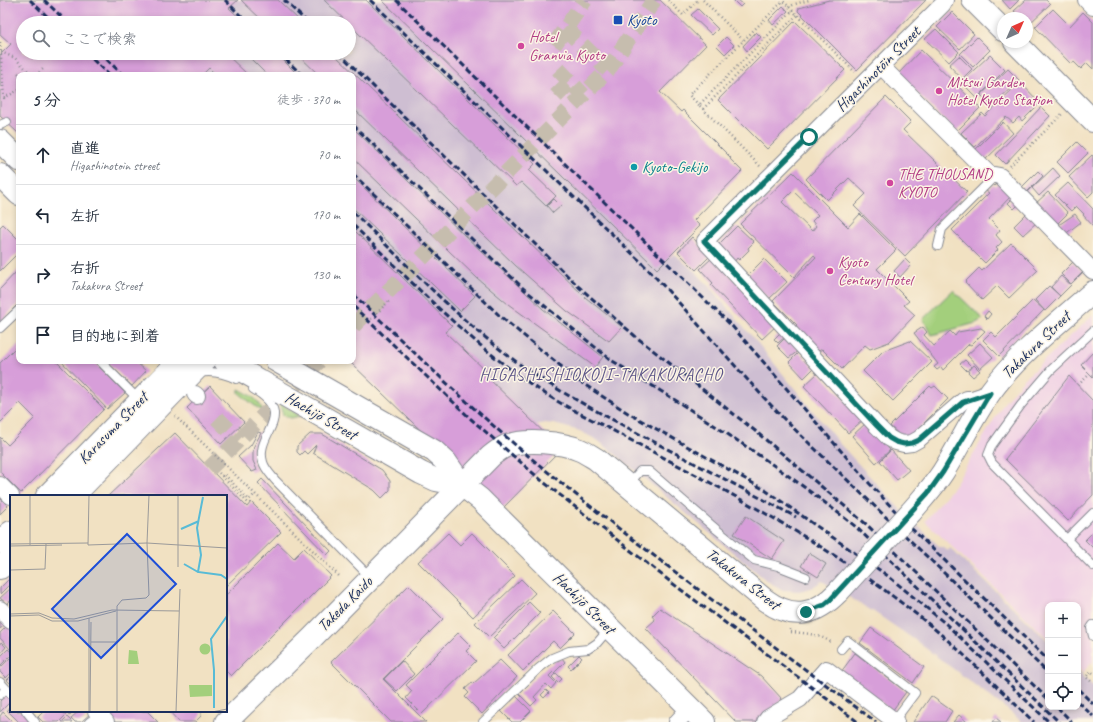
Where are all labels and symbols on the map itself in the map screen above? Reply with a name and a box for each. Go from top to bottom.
place label: Kyōto [627,10,658,30]
north arrow [997,12,1033,48]
marker: Kyōto [612,14,624,26]
street label: Higashinotōin Street [831,21,926,116]
place label: Hotel Granvia Kyoto [529,27,607,65]
marker: Hotel Granvia Kyoto [516,41,526,51]
place label: Mitsui Garden Hotel Kyoto Station [947,72,1053,110]
marker: Mitsui Garden Hotel Kyoto Station [934,86,944,96]
route start [800,128,818,146]
place label: Kyoto-Gekijo [642,157,709,177]
marker: Kyoto-Gekijo [629,162,639,172]
place label: THE THOUSAND KYOTO [898,164,994,202]
marker: THE THOUSAND KYOTO [885,178,895,188]
place label: Kyoto Century Hotel [838,252,915,290]
marker: Kyoto Century Hotel [825,266,835,276]
street label: Takakura Street [997,305,1077,383]
district label: HIGASHISHIOKOJI-TAKAKURACHO [479,364,724,385]
street label: Karasuma Street [74,386,154,468]
street label: Hachijō Street [282,387,363,446]
inset map [10,495,227,712]
street label: Takakura Street [702,544,786,616]
street label: Hachijō Street [549,568,621,640]
street label: Takeda Kaido [313,571,378,636]
route end [797,603,815,621]

